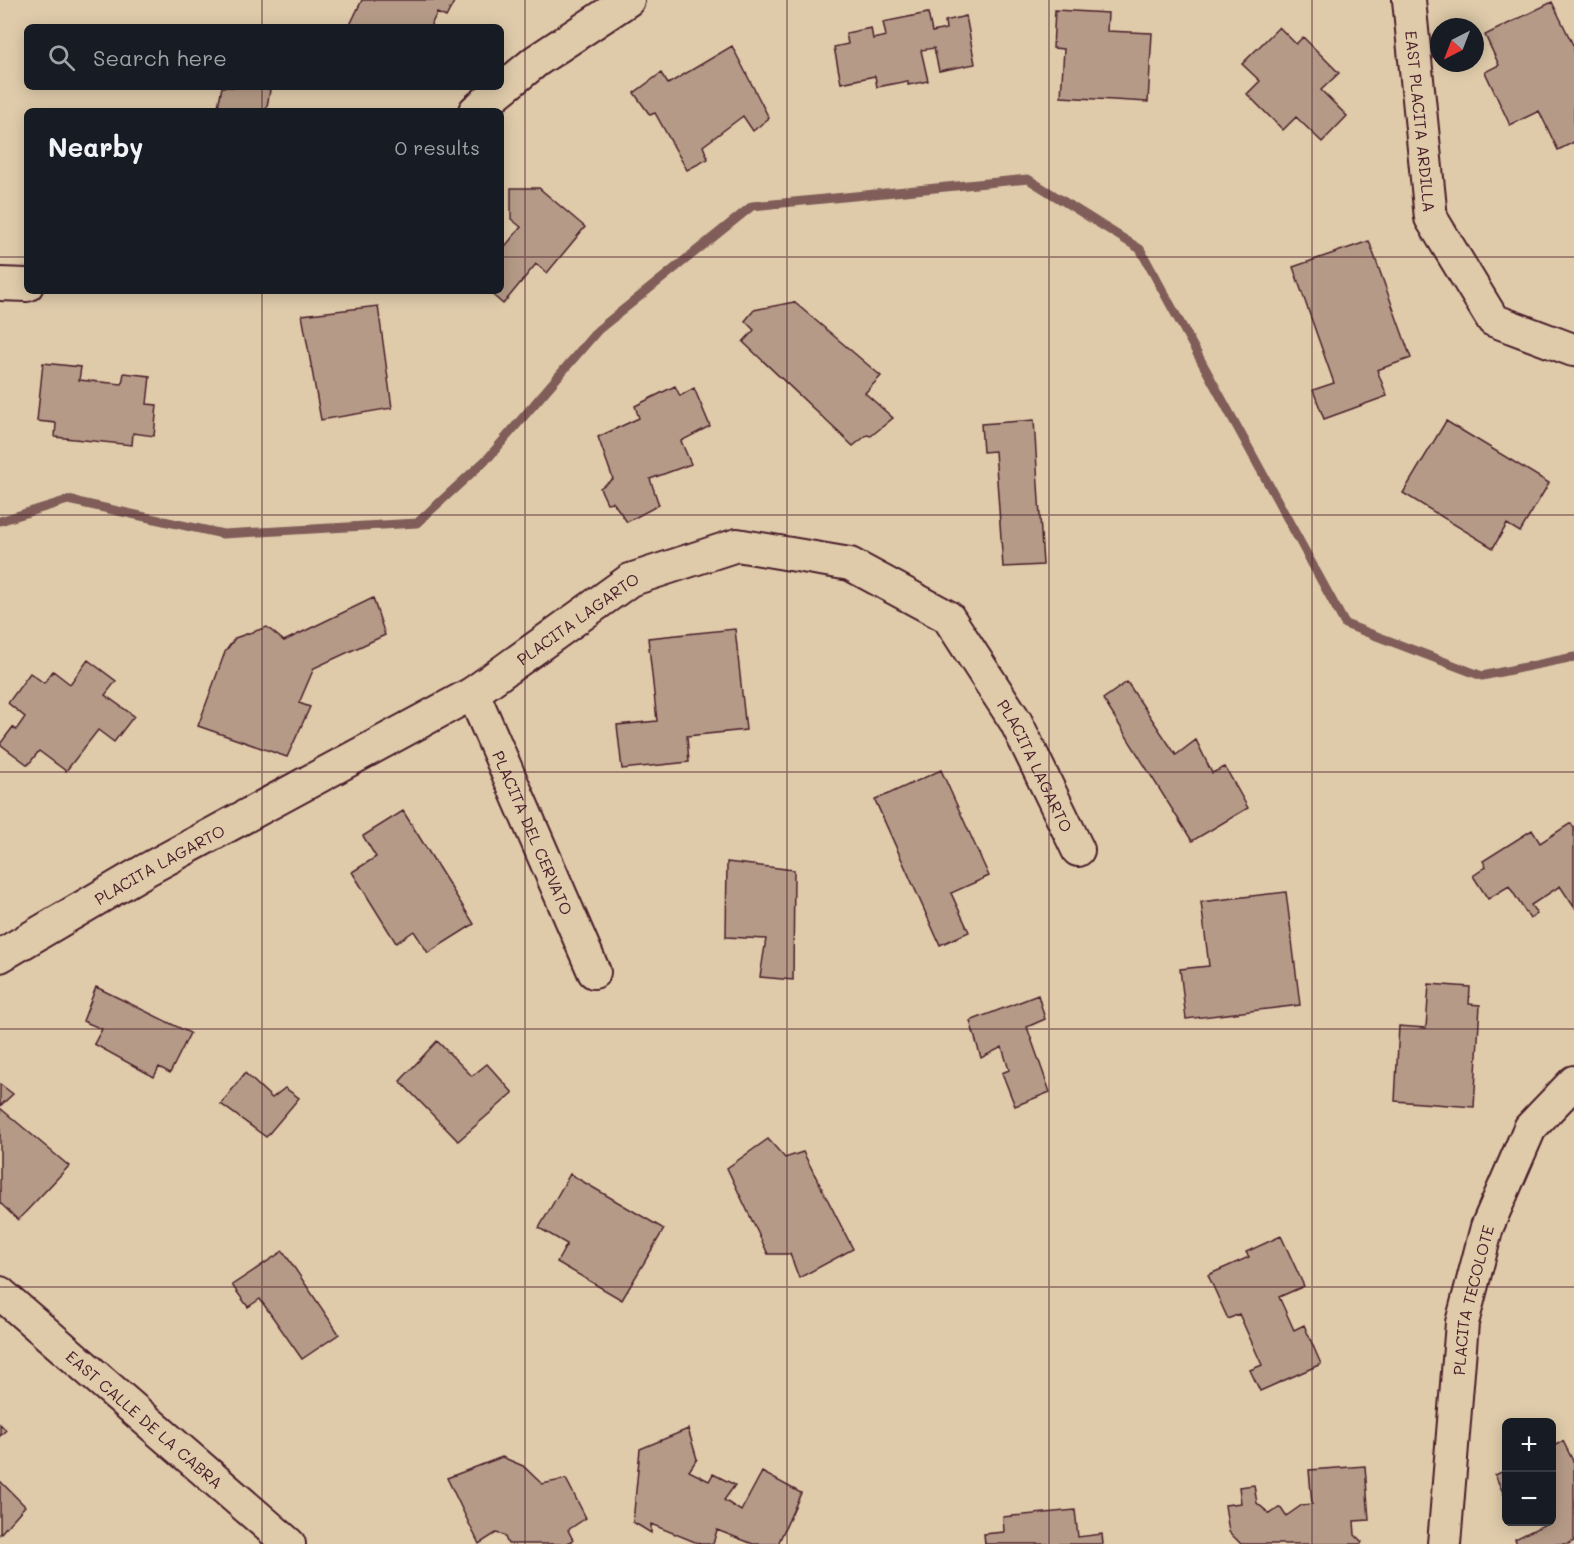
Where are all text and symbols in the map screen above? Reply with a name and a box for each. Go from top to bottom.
north arrow [1430,18,1484,72]
search box [24,24,504,90]
street label: EAST PLACITA ARDILLA [1402,30,1441,213]
icon: search [45,41,78,74]
text: Search here [93,43,227,72]
text: Nearby [48,130,143,164]
text: 0 results [395,134,480,160]
street label: PLACITA LAGARTO [512,567,641,669]
street label: PLACITA LAGARTO [993,695,1078,835]
street label: PLACITA DEL CERVATO [489,747,578,918]
street label: PLACITA LAGARTO [90,819,228,909]
street label: PLACITA TECOLOTE [1447,1223,1498,1376]
street label: EAST CALLE DE LA CABRA [62,1345,228,1493]
map controls [1502,1418,1556,1526]
button: + [1502,1418,1556,1472]
button: − [1502,1472,1556,1526]

